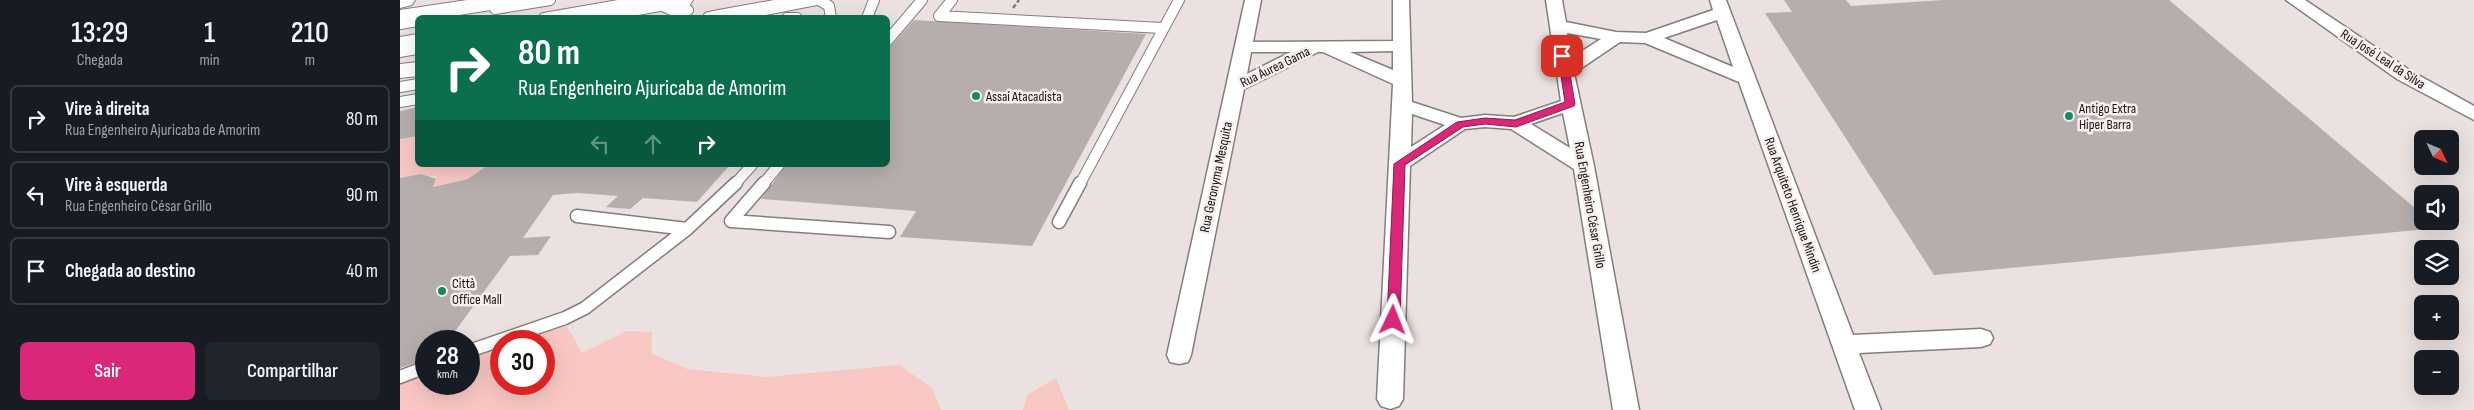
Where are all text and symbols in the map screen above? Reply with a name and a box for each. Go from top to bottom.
text: 13:29 [71,15,128,51]
text: 1 [204,15,215,51]
text: 210 [291,15,329,51]
street label: Rua José Leal da Silva [2337,25,2429,93]
text: 80 m [518,32,580,75]
icon: right [435,35,500,100]
pin [1541,35,1583,77]
icon: arrive [1548,42,1576,70]
street label: Rua Áurea Gama [1237,43,1313,91]
text: Chegada [77,51,123,70]
text: min [200,51,220,70]
text: m [305,51,315,70]
text: Rua Engenheiro Ajuricaba de Amorim [518,75,786,102]
place label: Assaí Atacadista [985,88,1062,105]
marker: Assaí Atacadista [970,90,982,102]
text: Vire à direita [65,98,149,121]
place label: Antigo Extra Hiper Barra [2078,100,2136,133]
icon: right [22,105,50,133]
text: 80 m [346,108,378,131]
marker: Antigo Extra Hiper Barra [2063,110,2075,122]
street label: Rua Geronyma Mesquita [1196,120,1236,234]
text: Rua Engenheiro Ajuricaba de Amorim [65,121,260,140]
icon: left [586,130,614,158]
icon: ahead [639,130,667,158]
icon: right [692,130,720,158]
north arrow [2414,130,2459,175]
map controls [2414,130,2459,395]
street label: Rua Arquiteto Henrique Mindin [1761,135,1825,275]
street label: Rua Engenheiro César Grillo [1570,140,1610,270]
text: Vire à esquerda [65,174,167,197]
icon: left [22,181,50,209]
text: 90 m [346,184,378,207]
button: sound [2414,185,2459,230]
text: Rua Engenheiro César Grillo [65,197,212,216]
button: layers [2414,240,2459,285]
icon: arrive [22,257,50,285]
text: Chegada ao destino [65,260,195,283]
text: 40 m [346,260,378,283]
place label: Città Office Mall [452,275,502,308]
marker: Città Office Mall [436,285,448,297]
position arrow [1366,293,1418,345]
button: + [2414,295,2459,340]
speed limit sign: 30 [490,330,555,395]
text: 28 [436,341,459,372]
button: Sair [20,342,195,400]
button: Compartilhar [205,342,380,400]
button: − [2414,350,2459,395]
text: km/h [437,367,458,382]

